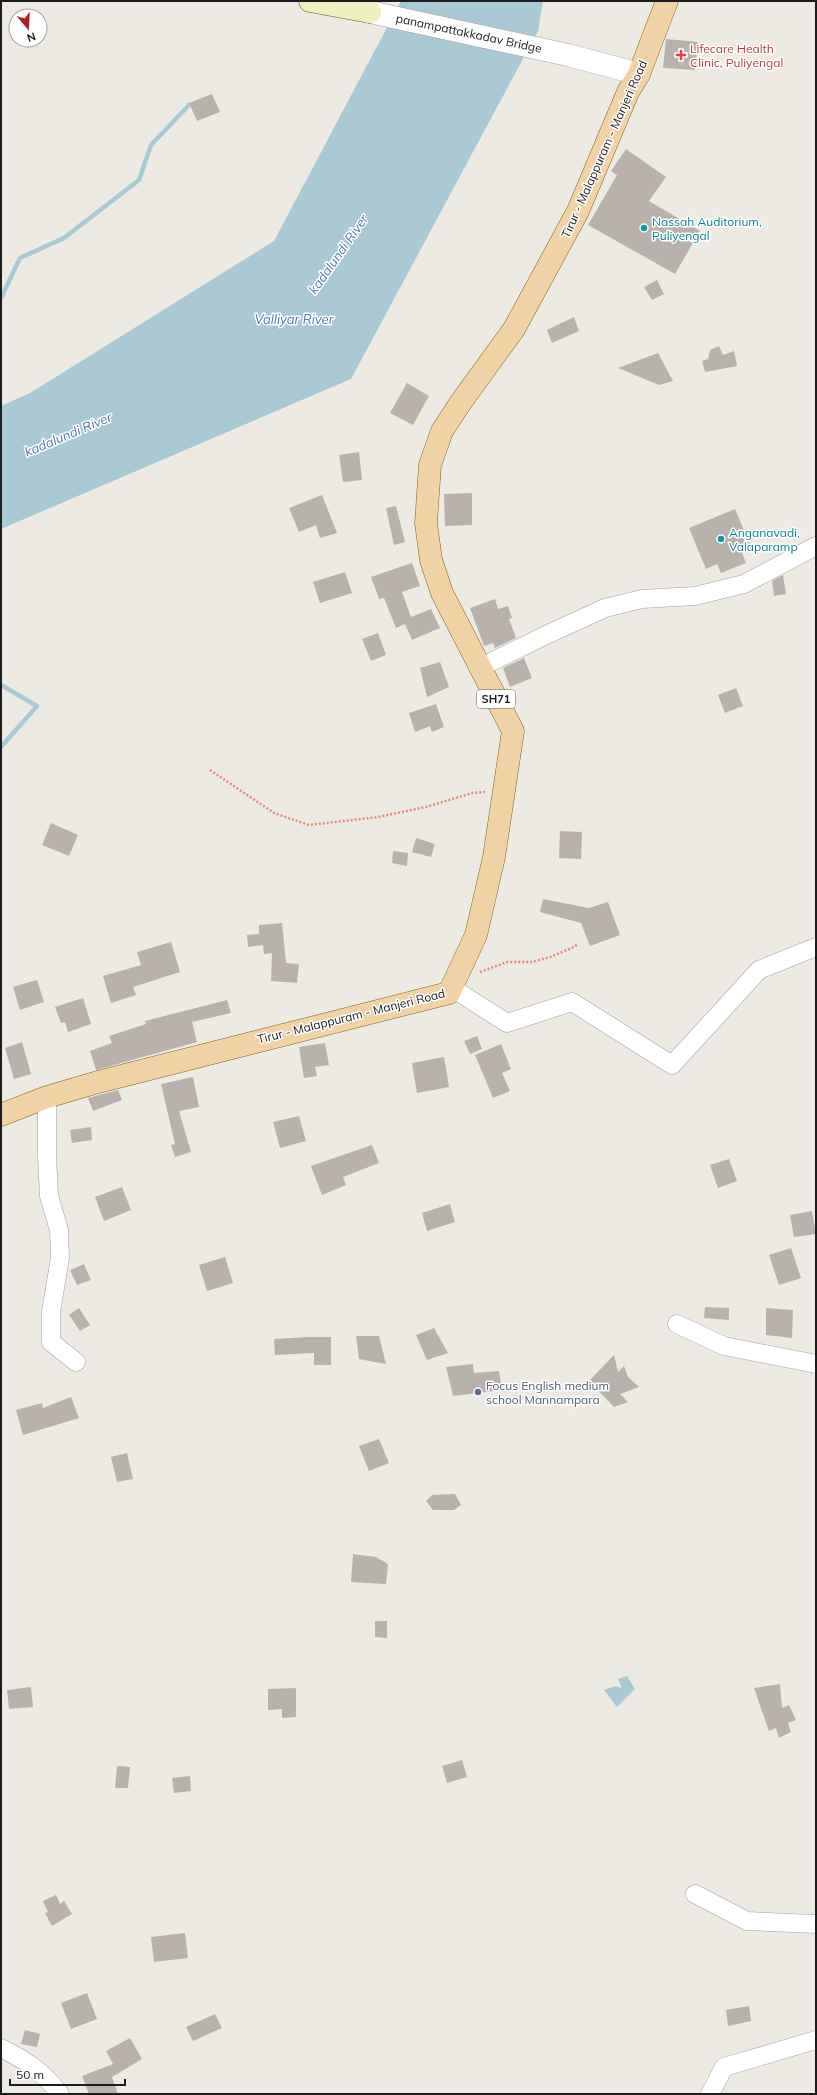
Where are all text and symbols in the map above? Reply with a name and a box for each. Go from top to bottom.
north arrow [8,8,48,48]
street label: panampattakkadav Bridge [395,10,543,56]
text: N [25,29,37,45]
place label: Lifecare Health Clinic, Puliyengal [690,41,783,70]
marker: Lifecare Health Clinic, Puliyengal [675,49,687,61]
street label: Tirur - Malappuram - Manjeri Road [558,58,650,240]
water label: kadalundi River [305,210,372,297]
place label: Nassah Auditorium, Puliyengal [652,214,762,243]
marker: Nassah Auditorium, Puliyengal [639,223,649,233]
water label: Valliyar River [255,311,335,327]
water label: kadalundi River [22,408,115,460]
place label: Anganavadi, Valaparamp [729,525,800,554]
marker: Anganavadi, Valaparamp [716,534,726,544]
road number: SH71 [477,690,515,708]
street label: Tirur - Malappuram - Manjeri Road [255,985,447,1047]
place label: Focus English medium school Mannampara [486,1378,609,1407]
marker: Focus English medium school Mannampara [473,1387,483,1397]
scale bar [10,2061,125,2087]
text: 50 m [16,2067,44,2082]

